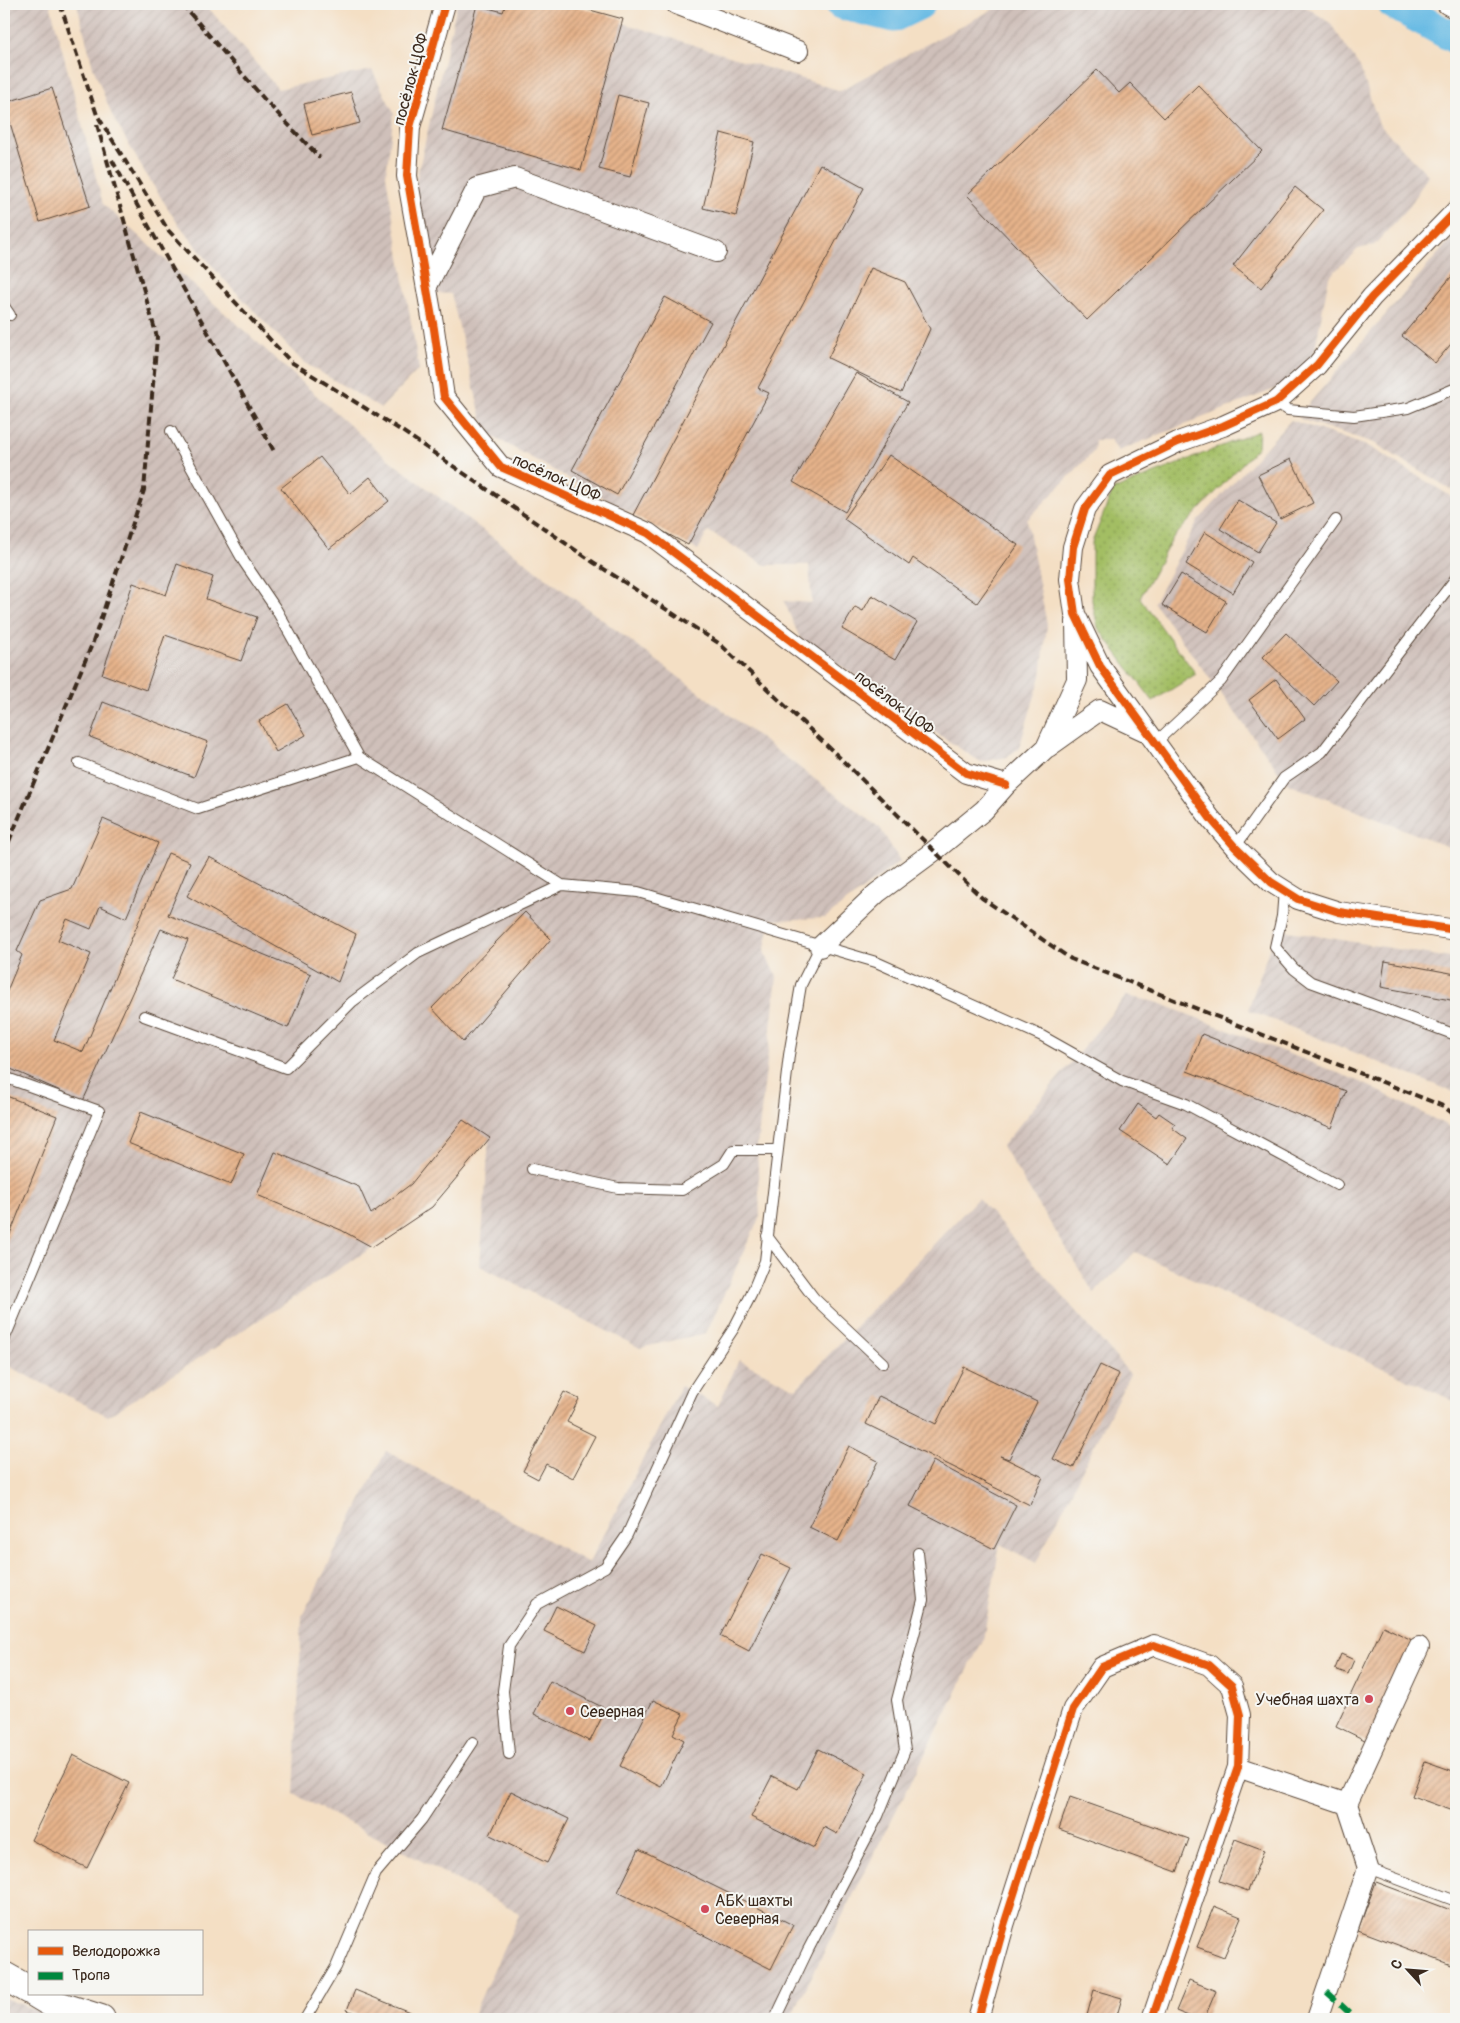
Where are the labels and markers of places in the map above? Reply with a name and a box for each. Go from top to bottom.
place label: Учебная шахта [1256,1690,1359,1710]
marker: Учебная шахта [1363,1693,1375,1705]
place label: Северная [580,1702,644,1722]
marker: Северная [564,1705,576,1717]
place label: АБК шахты Северная [715,1891,793,1929]
marker: АБК шахты Северная [699,1903,711,1915]

